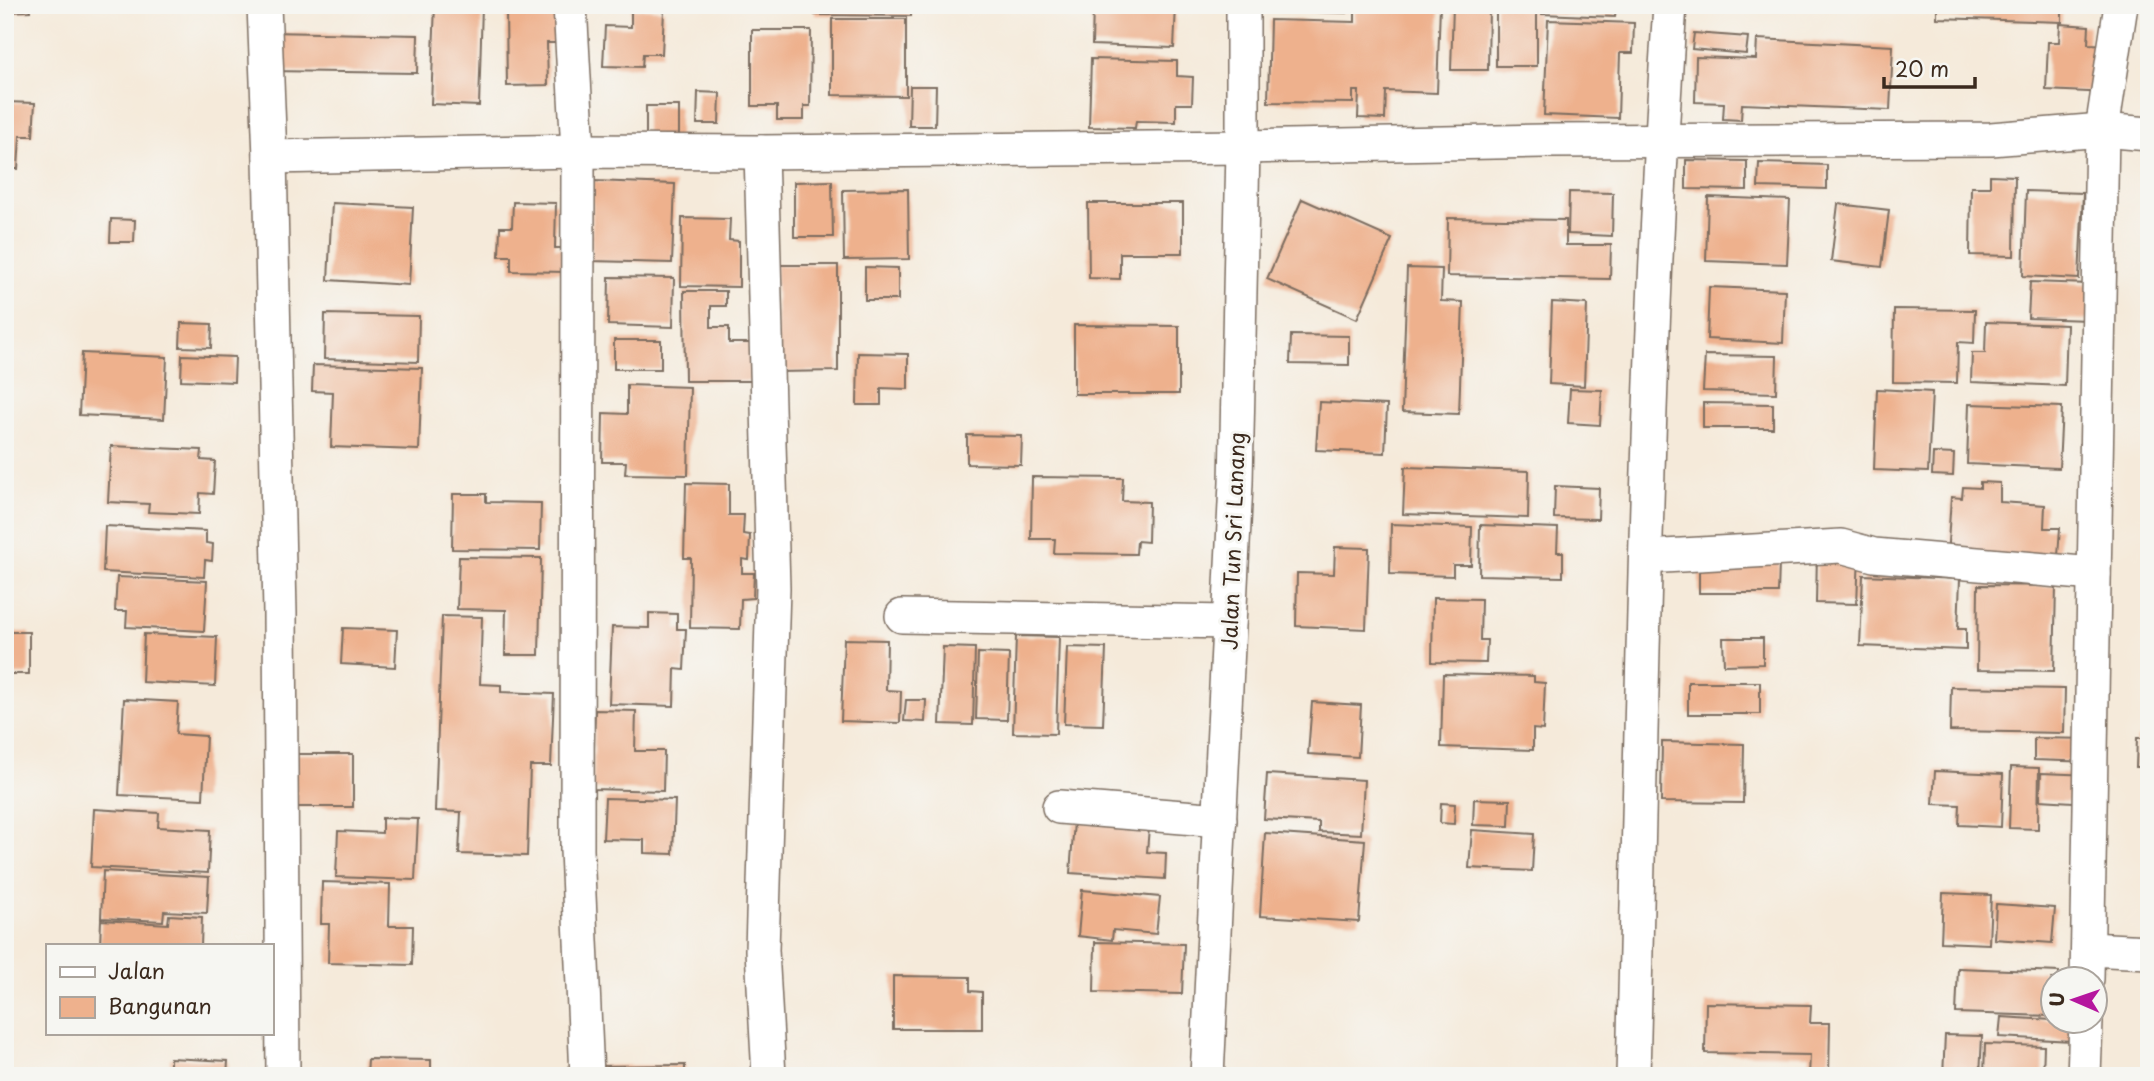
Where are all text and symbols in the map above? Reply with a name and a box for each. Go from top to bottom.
scale bar [1884,46,1976,90]
text: 20 m [1895,52,1949,84]
street label: Jalan Tun Sri Lanang [1212,432,1252,650]
legend [46,944,273,1036]
text: Jalan [108,954,165,986]
north arrow [2038,965,2108,1036]
text: Bangunan [108,989,212,1021]
text: U [2042,992,2070,1007]

